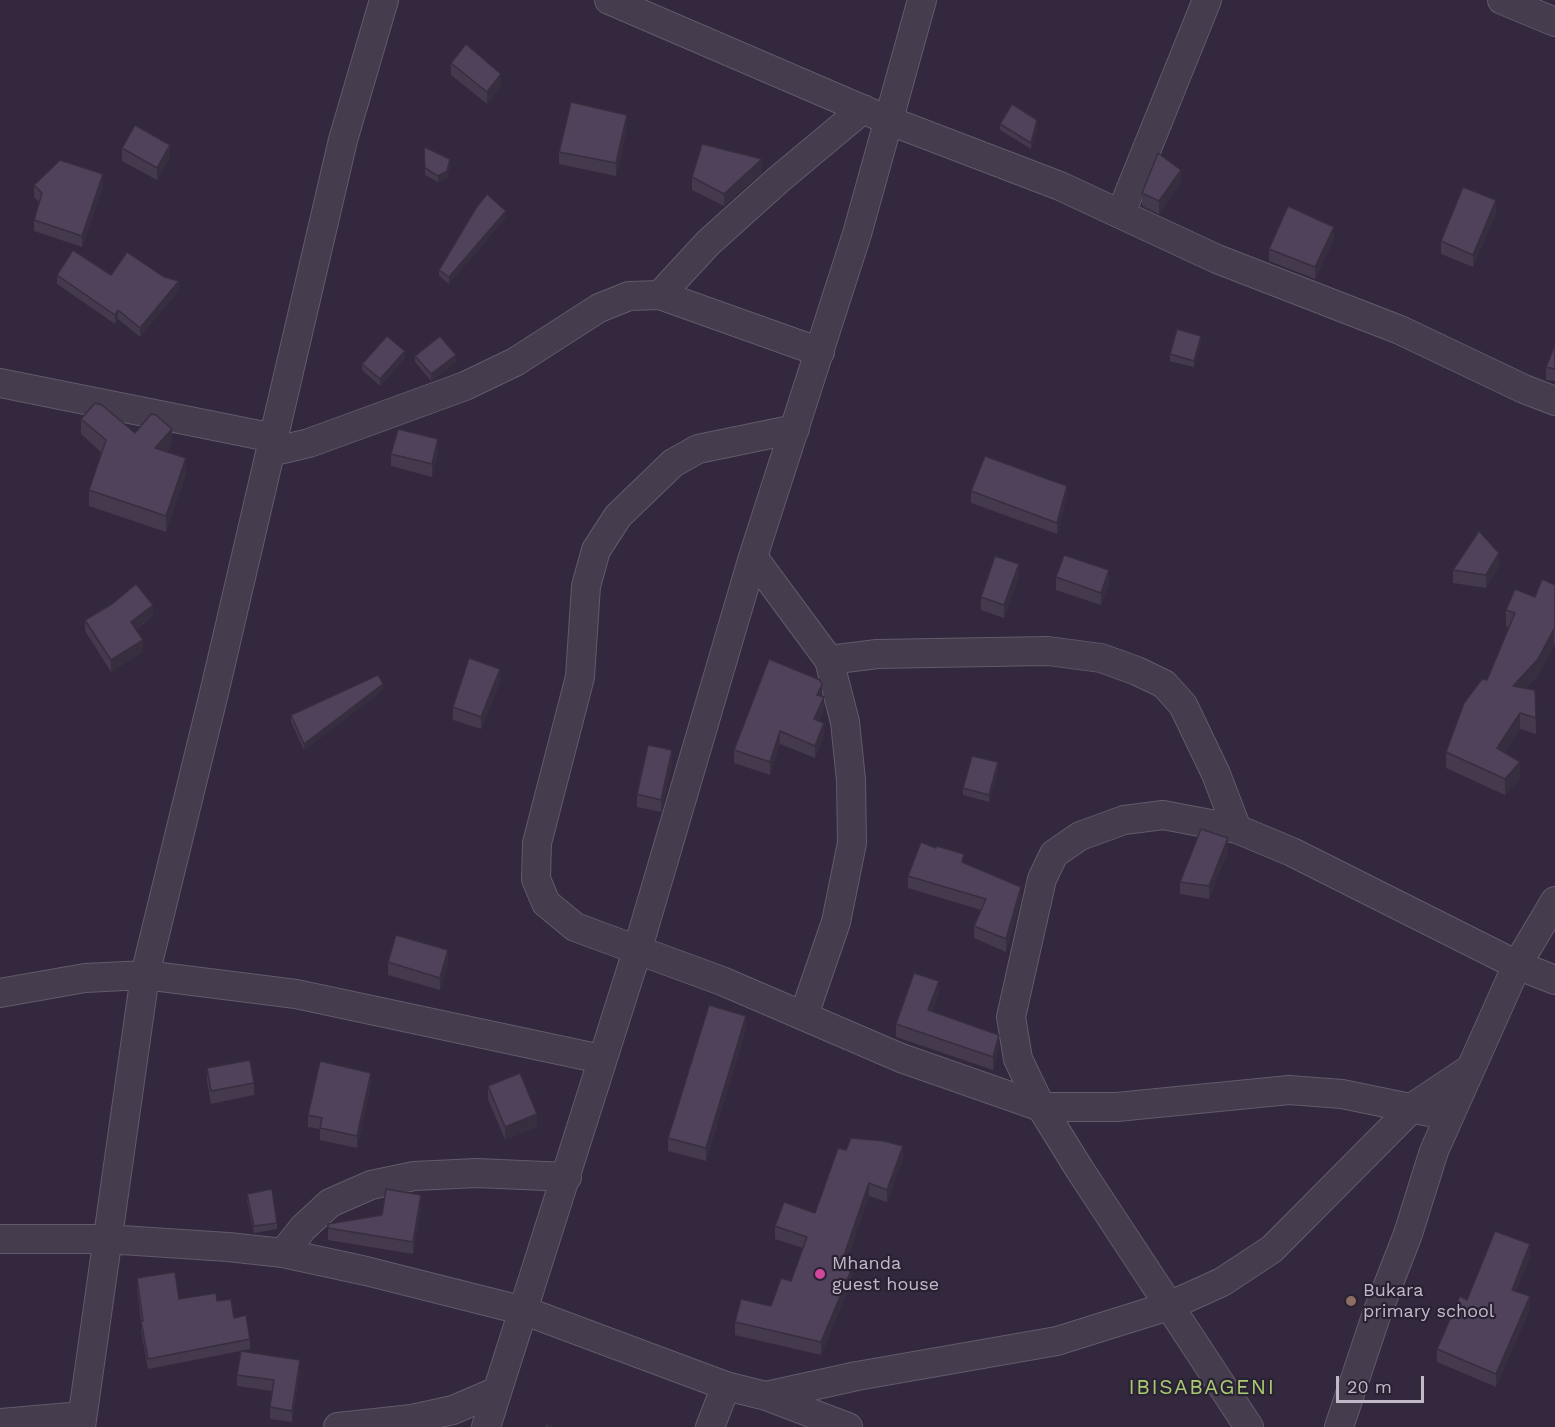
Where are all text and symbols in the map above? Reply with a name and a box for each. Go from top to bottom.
place label: Mhanda guest house [832,1253,939,1296]
marker: Mhanda guest house [813,1267,827,1281]
place label: Bukara primary school [1363,1280,1494,1322]
marker: Bukara primary school [1344,1294,1358,1308]
scale bar [1339,1364,1428,1402]
district label: IBISABAGENI [1129,1375,1275,1401]
text: 20 m [1347,1376,1392,1397]

